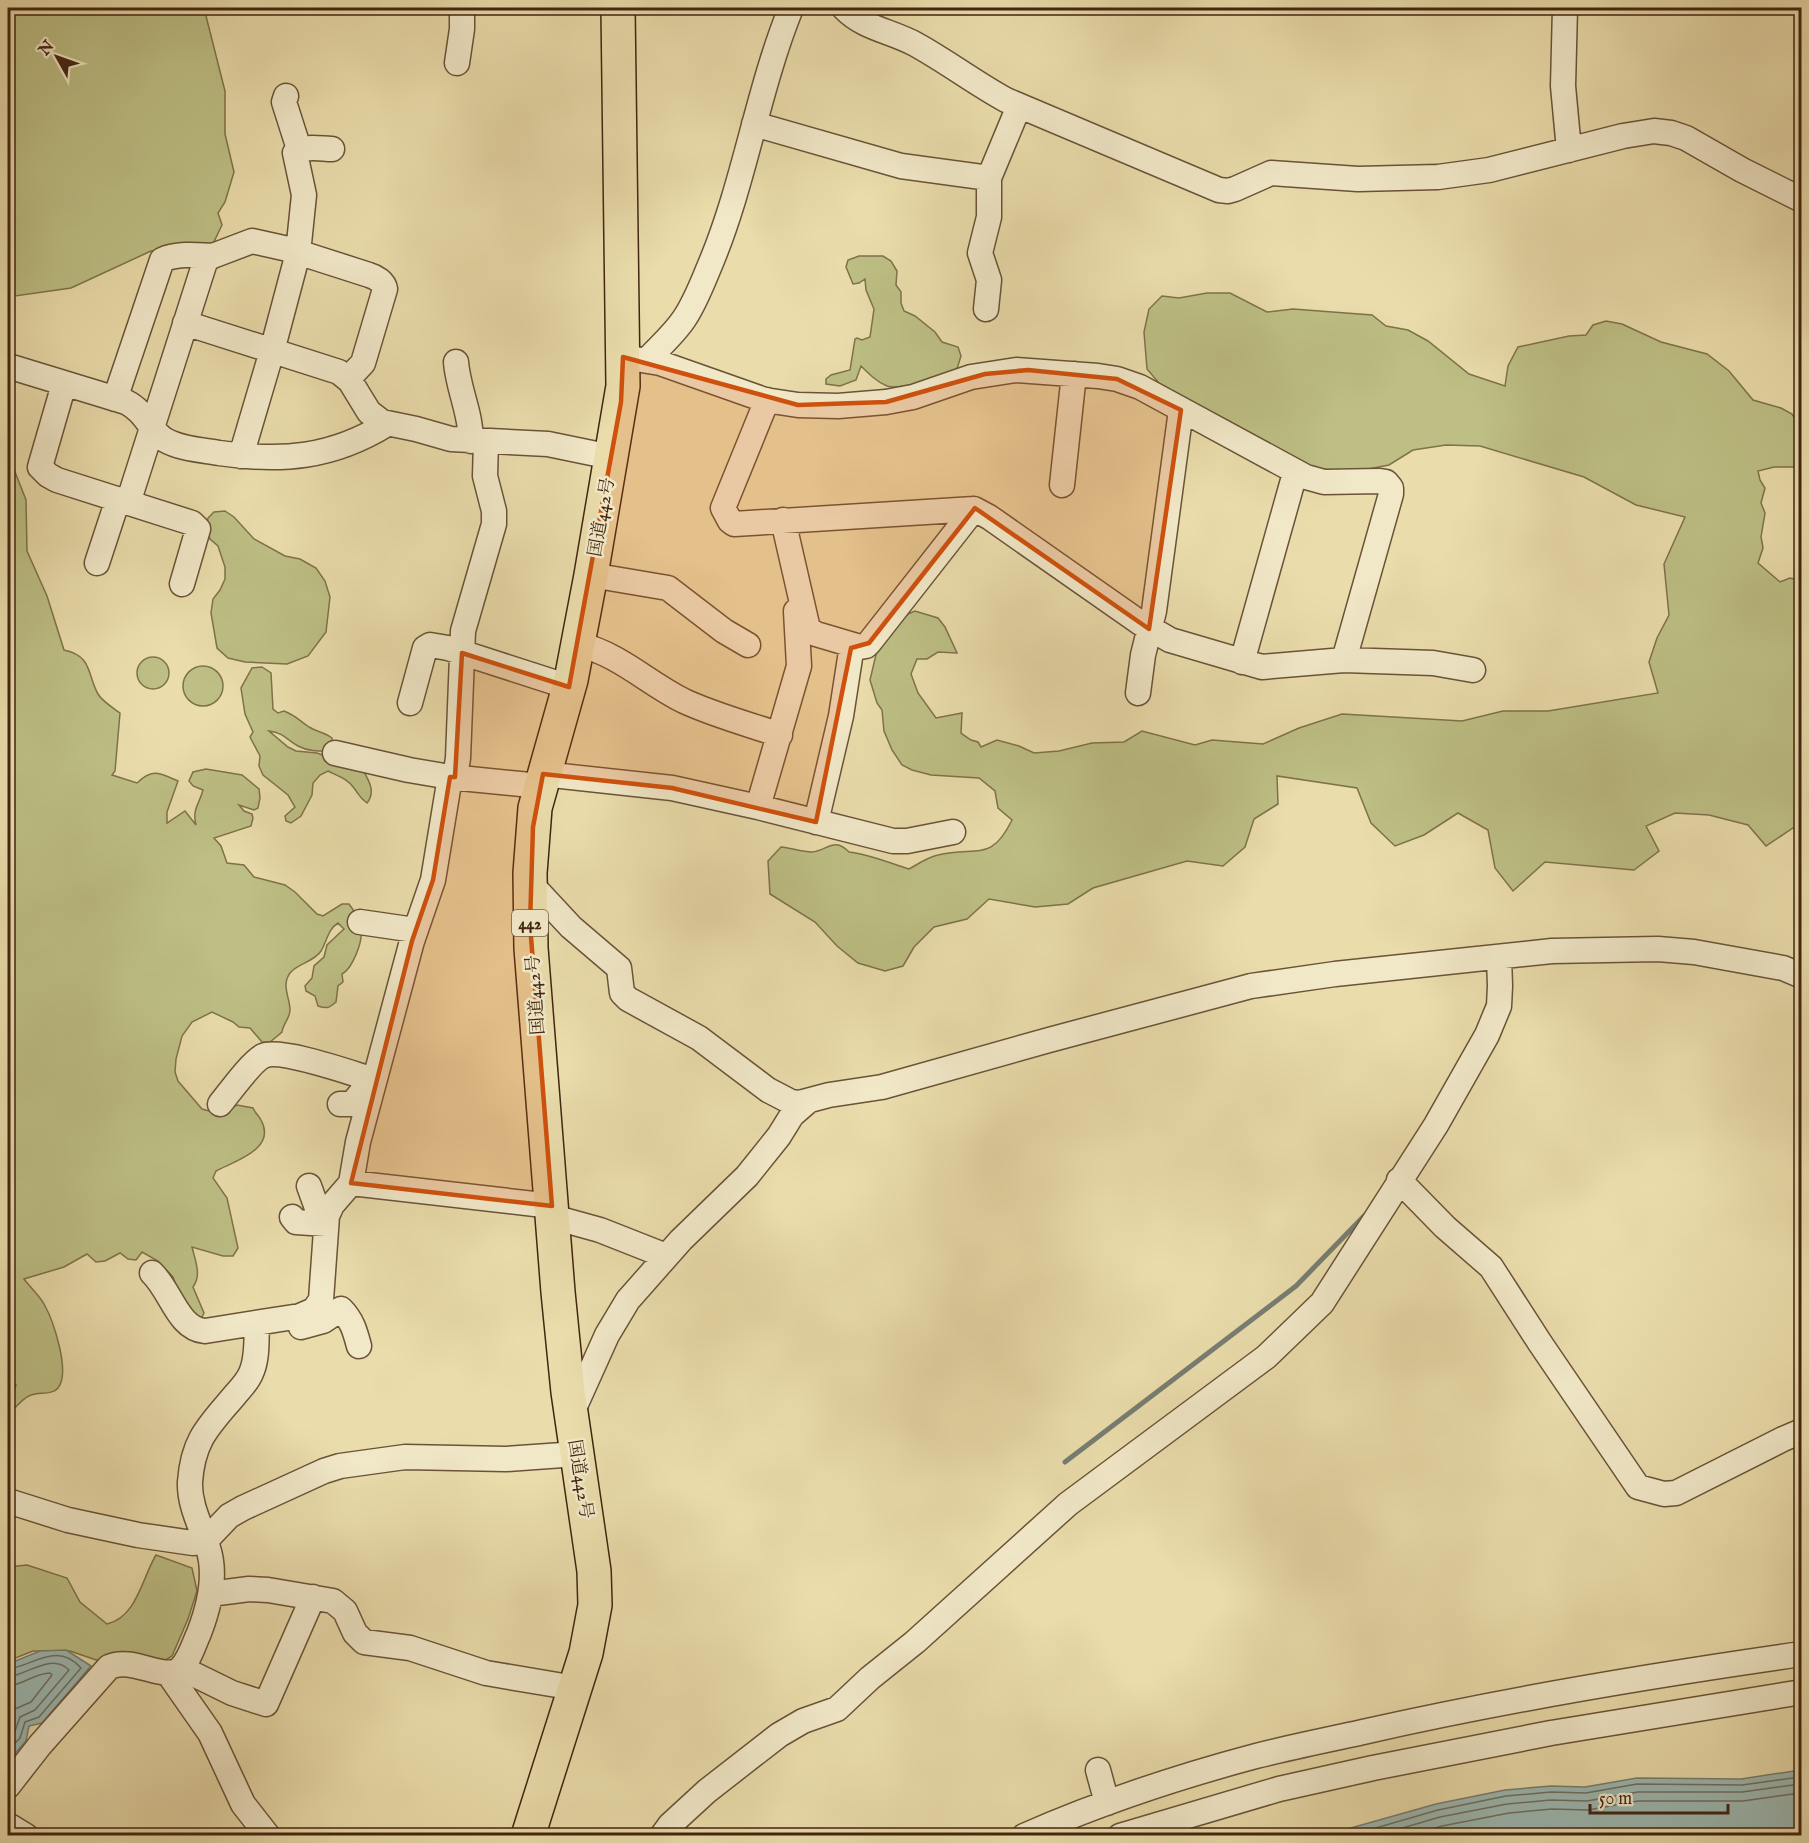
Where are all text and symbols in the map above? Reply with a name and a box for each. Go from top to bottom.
north arrow [27,27,87,87]
text: N [34,37,59,61]
street label: 国道442号 [584,476,621,559]
road number: 442 [512,910,548,936]
street label: 国道442号 [522,954,551,1036]
street label: 国道442号 [562,1438,597,1521]
scale bar [1590,1777,1728,1815]
text: 50 m [1599,1788,1632,1811]

